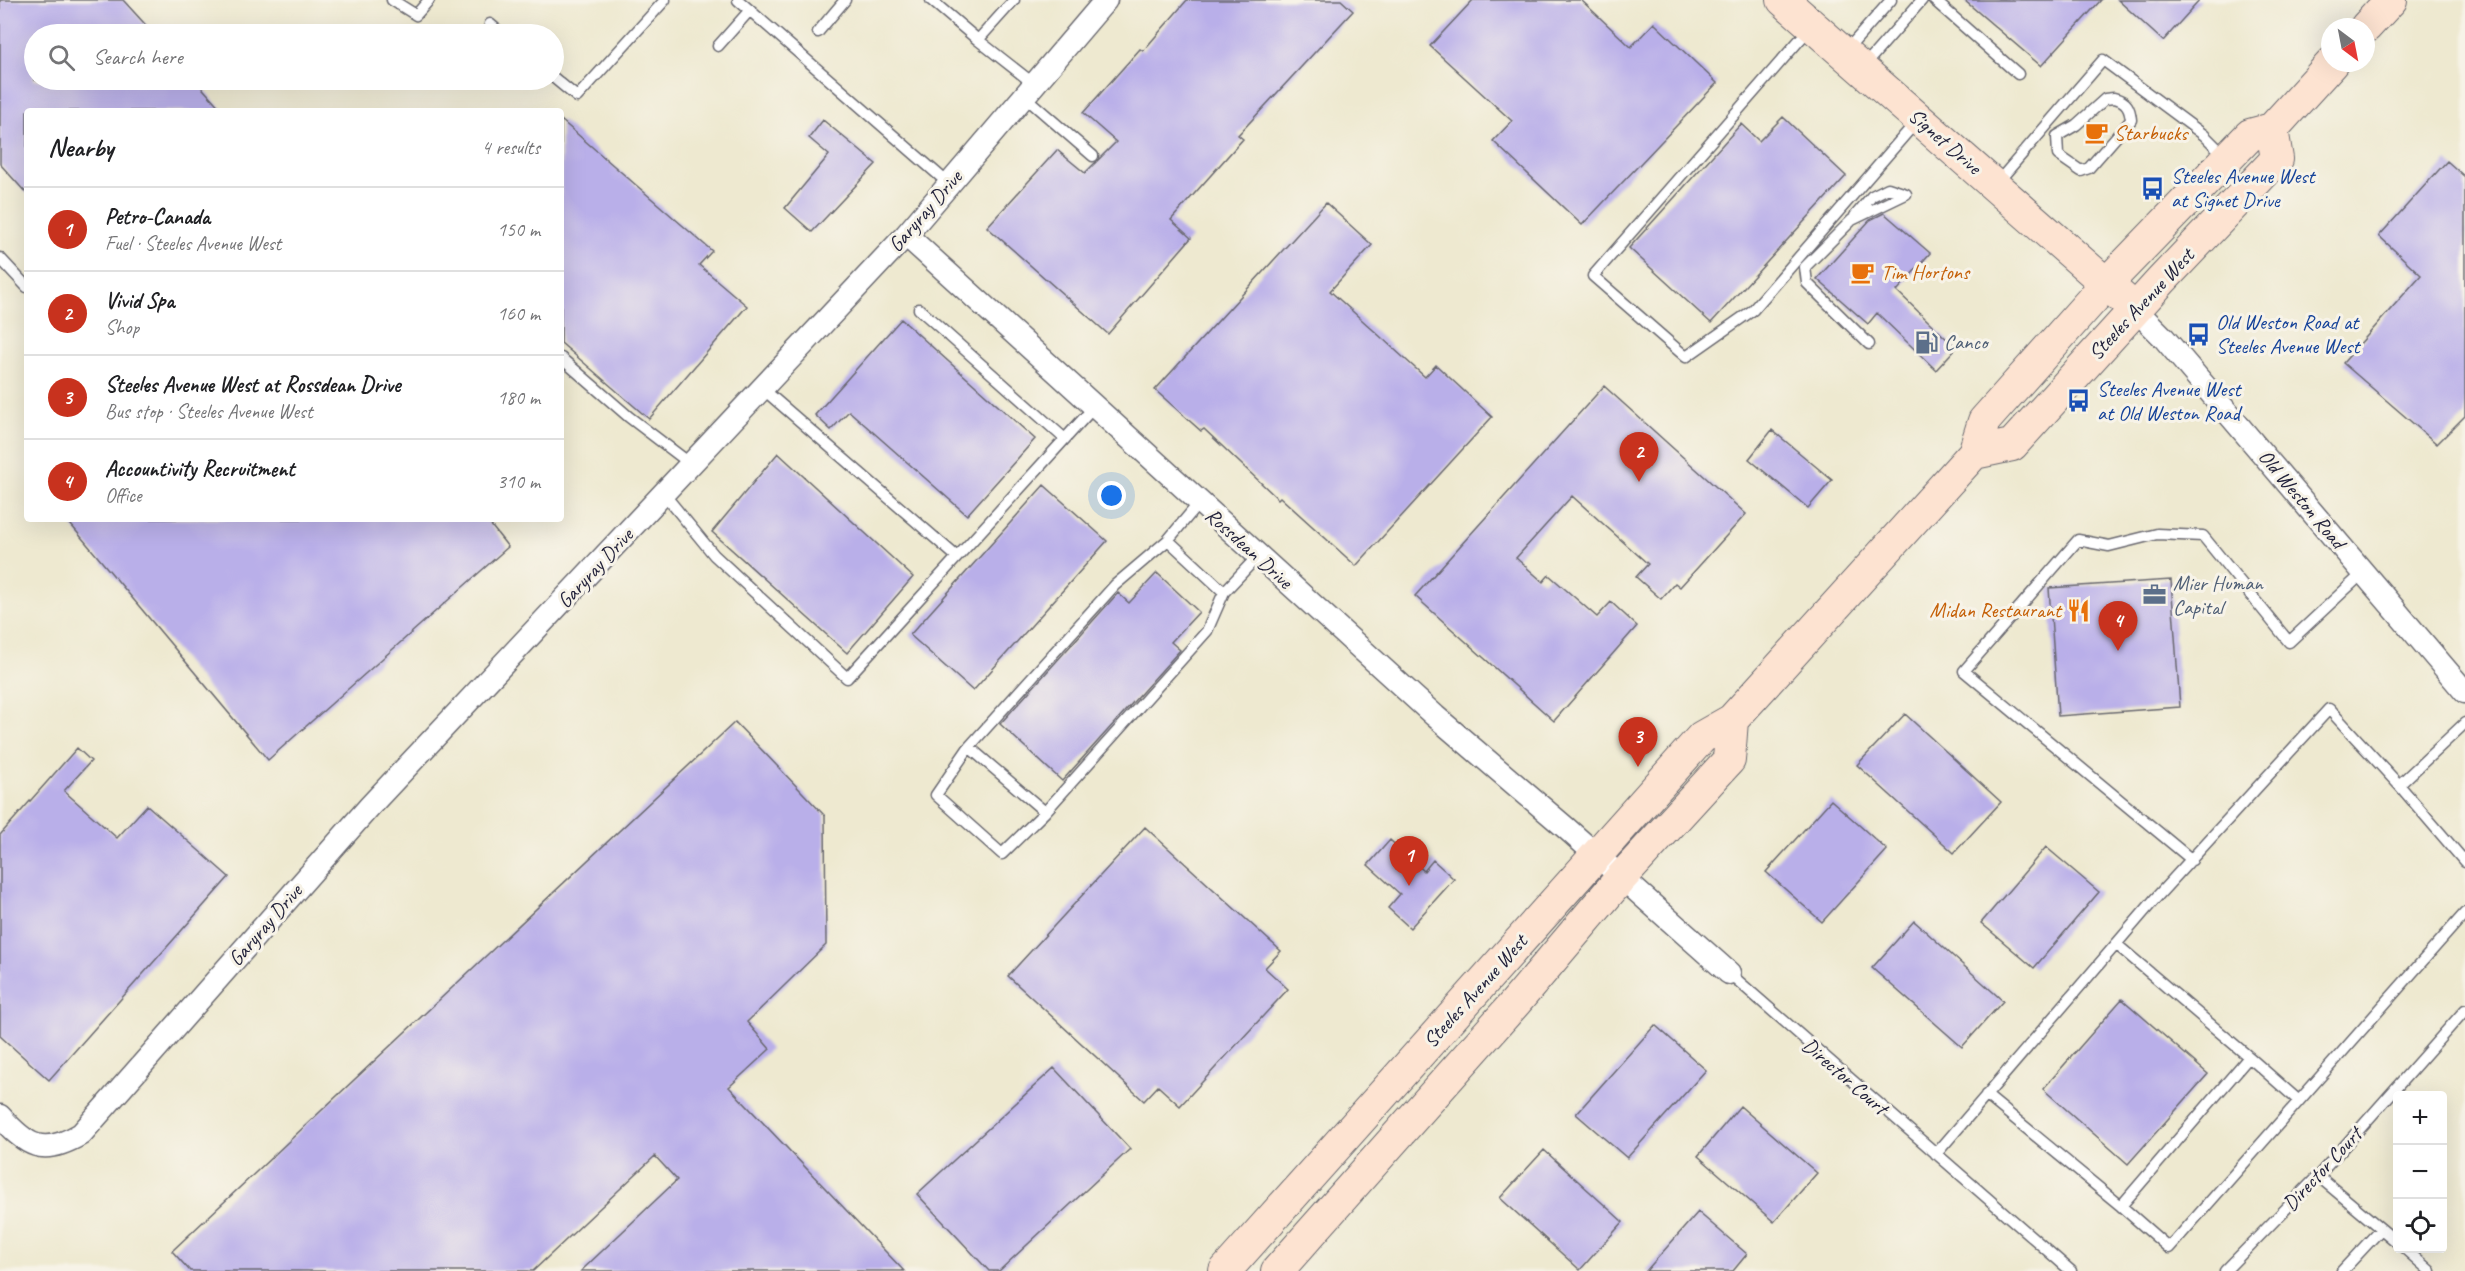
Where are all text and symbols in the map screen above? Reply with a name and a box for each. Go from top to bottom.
north arrow [2321,18,2375,72]
search box [24,24,564,90]
icon: search [45,41,78,74]
text: Search here [93,43,183,71]
street label: Signet Drive [1903,102,1988,181]
cafe icon: Starbucks [2083,120,2109,146]
place label: Starbucks [2114,120,2189,146]
text: Nearby [48,131,113,164]
text: 4 results [481,135,540,160]
street label: Garyray Drive [882,163,969,257]
place label: Steeles Avenue West at Signet Drive [2171,163,2316,213]
bus stop icon: Steeles Avenue West at Signet Drive [2140,175,2166,201]
text: Petro-Canada [105,203,210,231]
text: 1 [63,217,72,242]
text: 150 m [497,217,540,242]
text: Fuel · Steeles Avenue West [105,231,281,256]
street label: Steeles Avenue West [2083,241,2201,365]
cafe icon: Tim Hortons [1850,259,1876,285]
place label: Tim Hortons [1881,259,1971,285]
text: Vivid Spa [105,287,175,315]
text: 2 [63,301,72,326]
text: 160 m [497,301,540,326]
place label: Old Weston Road at Steeles Avenue West [2216,309,2361,359]
text: Shop [105,315,139,340]
bus stop icon: Old Weston Road at Steeles Avenue West [2185,321,2211,347]
fuel station icon: Canco [1913,329,1939,355]
place label: Canco [1944,329,1990,355]
text: Steeles Avenue West at Rossdean Drive [105,371,400,399]
place label: Steeles Avenue West at Old Weston Road [2097,376,2243,426]
text: 3 [63,385,72,410]
text: 180 m [497,385,540,410]
bus stop icon: Steeles Avenue West at Old Weston Road [2066,388,2092,414]
text: Bus stop · Steeles Avenue West [105,399,313,424]
pin: 2 [1620,432,1658,482]
street label: Old Weston Road [2253,444,2353,556]
text: Accountivity Recruitment [105,455,295,483]
text: 4 [63,469,72,494]
text: 310 m [497,469,540,494]
your location [1097,481,1126,510]
text: Office [105,483,142,508]
street label: Rossdean Drive [1200,502,1299,595]
street label: Garyray Drive [551,521,640,613]
place label: Mier Human Capital [2173,570,2264,620]
office icon: Mier Human Capital [2142,582,2168,608]
place label: Midan Restaurant [1930,597,2063,623]
restaurant icon: Midan Restaurant [2066,597,2092,623]
pin: 4 [2098,602,2138,651]
pin: 3 [1618,718,1658,767]
pin: 1 [1390,836,1428,886]
street label: Garyray Drive [222,877,309,971]
street label: Steeles Avenue West [1417,927,1534,1053]
street label: Director Court [1797,1032,1895,1122]
map controls [2393,1091,2447,1253]
button: + [2393,1091,2447,1145]
street label: Director Court [2277,1120,2369,1216]
button: − [2393,1145,2447,1199]
button: locate [2393,1199,2447,1253]

